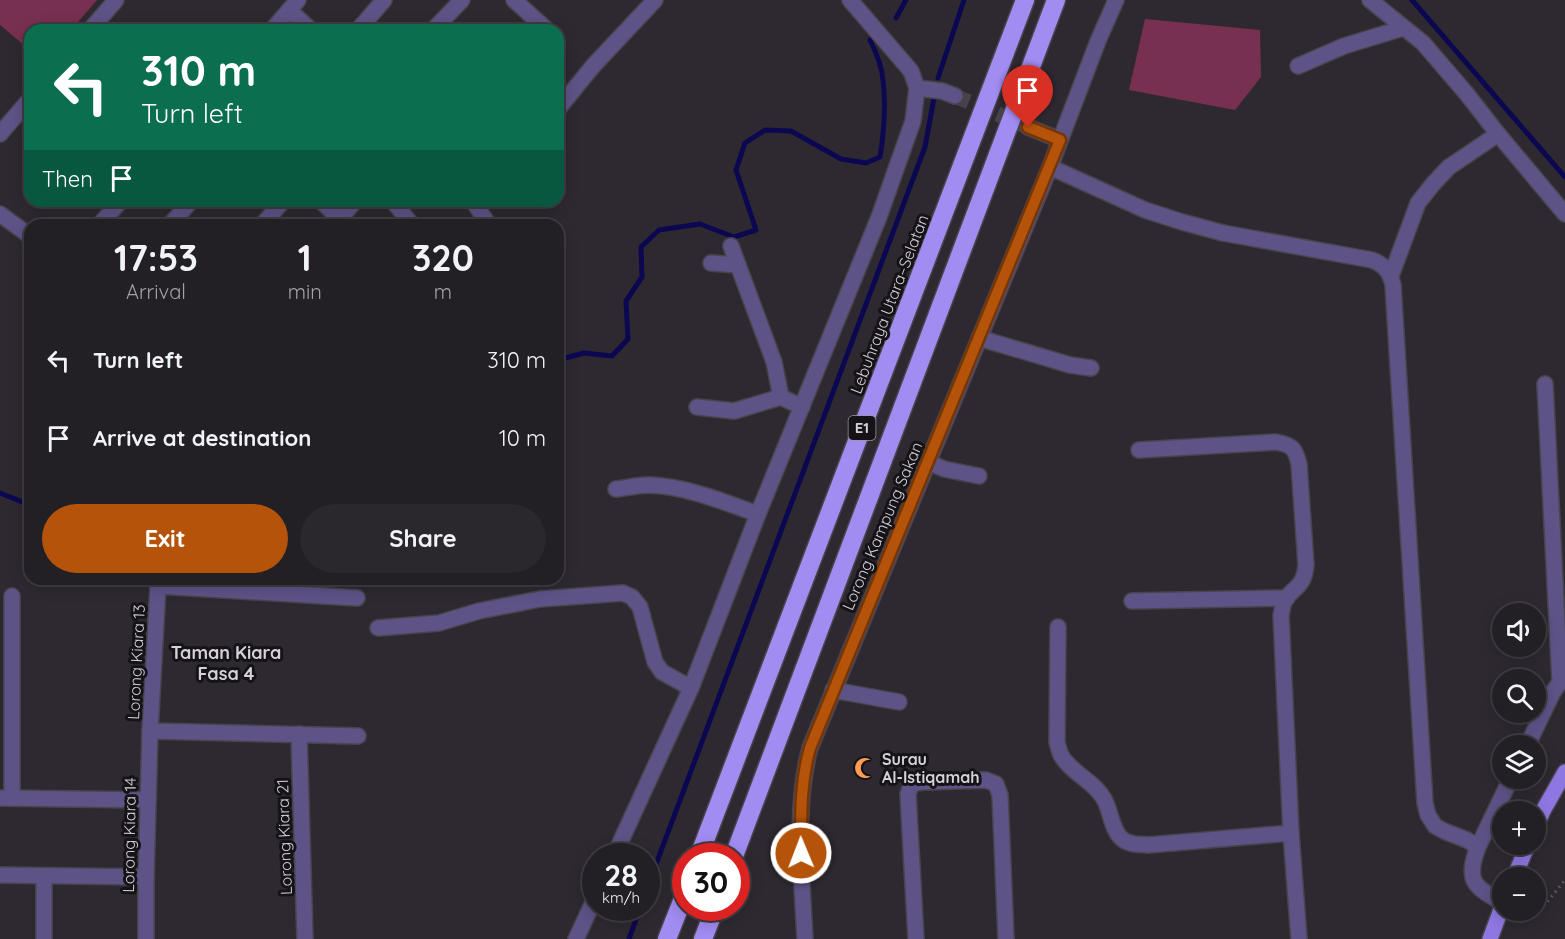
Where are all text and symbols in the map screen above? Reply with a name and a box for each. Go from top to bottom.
text: 310 m [141,44,256,97]
icon: left [42,48,120,126]
pin [1002,65,1053,127]
icon: arrive [1011,74,1044,107]
text: Turn left [141,96,243,130]
icon: arrive [105,162,138,195]
text: Then [42,165,93,193]
street label: Lebuhraya Utara–Selatan [846,212,932,396]
text: 17:53 [114,235,198,280]
text: 1 [298,235,312,280]
text: 320 [412,235,474,280]
text: Arrival [126,279,186,304]
text: min [288,279,322,304]
text: m [434,279,452,304]
icon: left [42,344,75,377]
text: Turn left [93,346,183,374]
text: 310 m [487,346,546,374]
road number: E1 [848,416,876,440]
icon: arrive [42,422,75,455]
text: Arrive at destination [93,424,311,452]
text: 10 m [499,424,546,452]
street label: Lorong Kampung Sakan [837,439,927,613]
button: Exit [42,504,288,573]
button: Share [300,504,546,573]
map controls [1492,603,1546,921]
button: sound [1492,603,1546,657]
street label: Lorong Kiara 13 [123,604,149,720]
district label: Taman Kiara Fasa 4 [171,641,281,685]
button: search [1492,669,1546,723]
button: layers [1492,735,1546,789]
place label: Surau Al-Istiqamah [882,749,980,787]
mosque icon: Surau Al-Istiqamah [853,756,877,780]
street label: Lorong Kiara 14 [118,777,140,893]
street label: Lorong Kiara 21 [272,779,296,895]
button: + [1492,801,1546,855]
position arrow [769,821,833,885]
speed limit sign: 30 [672,843,750,921]
text: 28 [604,856,638,894]
button: − [1492,867,1546,921]
text: km/h [602,888,640,907]

